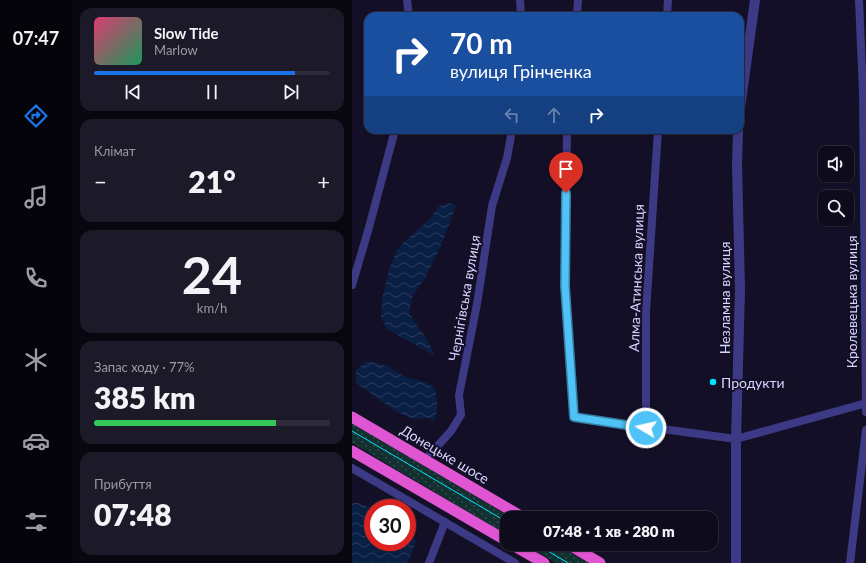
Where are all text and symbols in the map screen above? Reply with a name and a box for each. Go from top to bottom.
text: Slow Tide [154,24,219,42]
text: 70 m [450,26,513,60]
text: 07:47 [13,27,59,49]
icon: right [384,28,436,80]
text: Marlow [154,42,198,58]
text: вулиця Грінченка [450,60,592,82]
icon: previous [122,81,144,103]
icon: pause [201,81,223,103]
icon: next [280,81,302,103]
icon: directions [22,102,50,130]
icon: left [501,104,523,126]
icon: ahead [543,104,565,126]
icon: right [585,104,607,126]
text: Клімат [94,143,135,159]
map controls [818,146,854,226]
button: sound [818,146,854,182]
pin [549,152,583,193]
icon: arrive [555,158,577,180]
text: 21° [188,163,236,199]
text: − [94,168,107,195]
text: + [317,168,330,195]
icon: music [22,183,50,211]
button: search [818,190,854,226]
street label: Алма-Атинська вулиця [625,204,647,352]
street label: Чернігівська вулиця [445,234,483,362]
street label: Кролевецька вулиця [843,236,860,368]
street label: Незламна вулиця [716,242,733,354]
text: 24 [182,243,242,305]
icon: phone [22,264,50,292]
text: km/h [197,300,227,316]
icon: climate [22,346,50,374]
text: Запас ходу · 77% [94,359,194,375]
place label: Продукти [721,374,785,391]
marker: Продукти [708,377,718,387]
text: 385 km [94,379,195,415]
position arrow [625,407,667,449]
street label: Донецьке шосе [398,421,492,487]
icon: car [22,427,50,455]
text: Прибуття [94,476,152,492]
text: 07:48 [94,496,172,532]
speed limit sign: 30 [364,499,416,551]
icon: filters [22,508,50,536]
text: 07:48 · 1 хв · 280 m [543,522,675,540]

